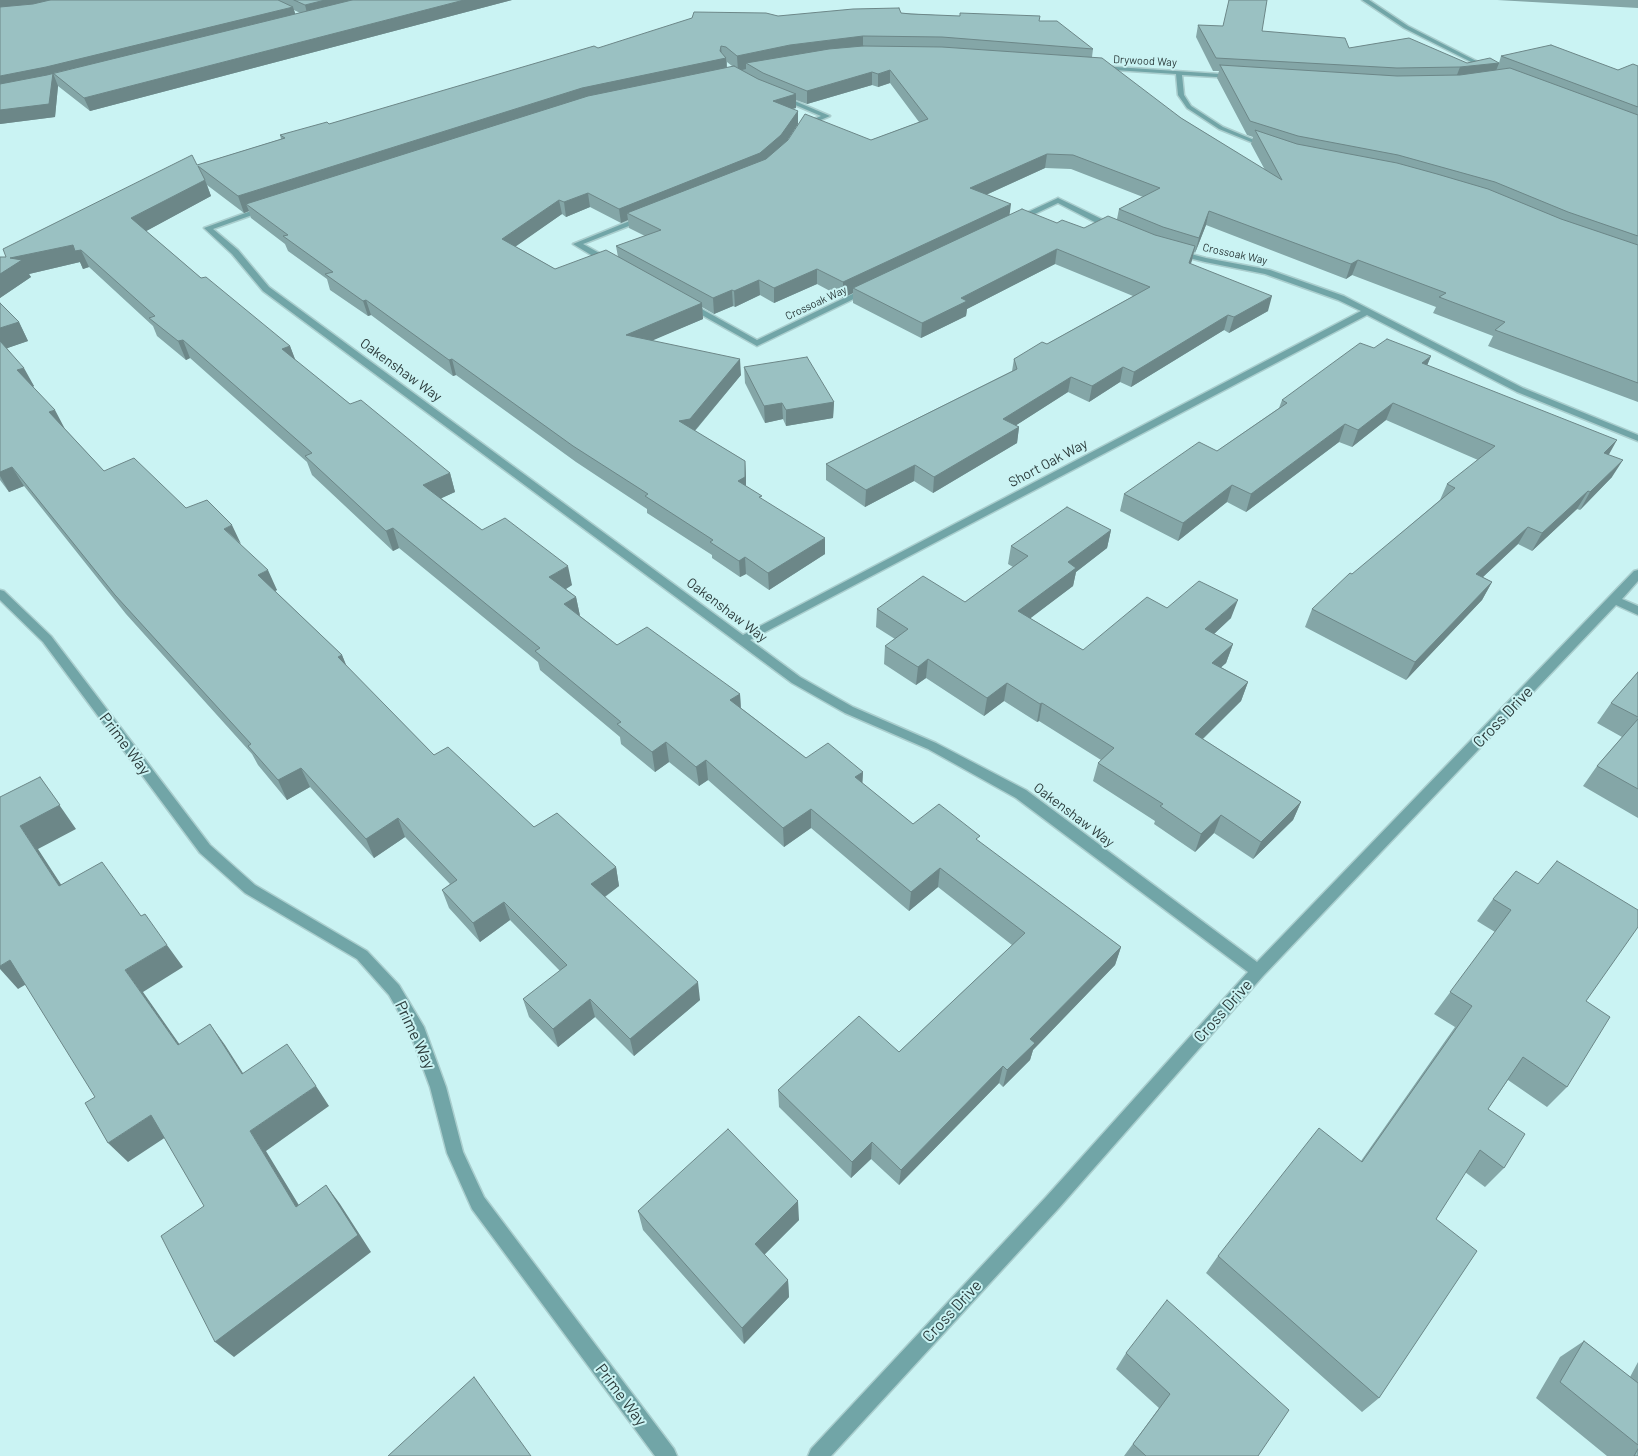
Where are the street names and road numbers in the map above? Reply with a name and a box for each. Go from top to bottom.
street label: Drywood Way [1113,53,1177,69]
street label: Crossoak Way [1201,241,1269,267]
street label: Crossoak Way [783,283,849,323]
street label: Oakenshaw Way [357,335,445,405]
street label: Short Oak Way [1006,435,1090,491]
street label: Oakenshaw Way [683,574,771,646]
street label: Cross Drive [1469,682,1537,752]
street label: Prime Way [95,709,155,779]
street label: Oakenshaw Way [1030,779,1118,851]
street label: Cross Drive [1190,976,1256,1046]
street label: Prime Way [391,998,439,1072]
street label: Cross Drive [918,1276,986,1346]
street label: Prime Way [591,1360,651,1430]

